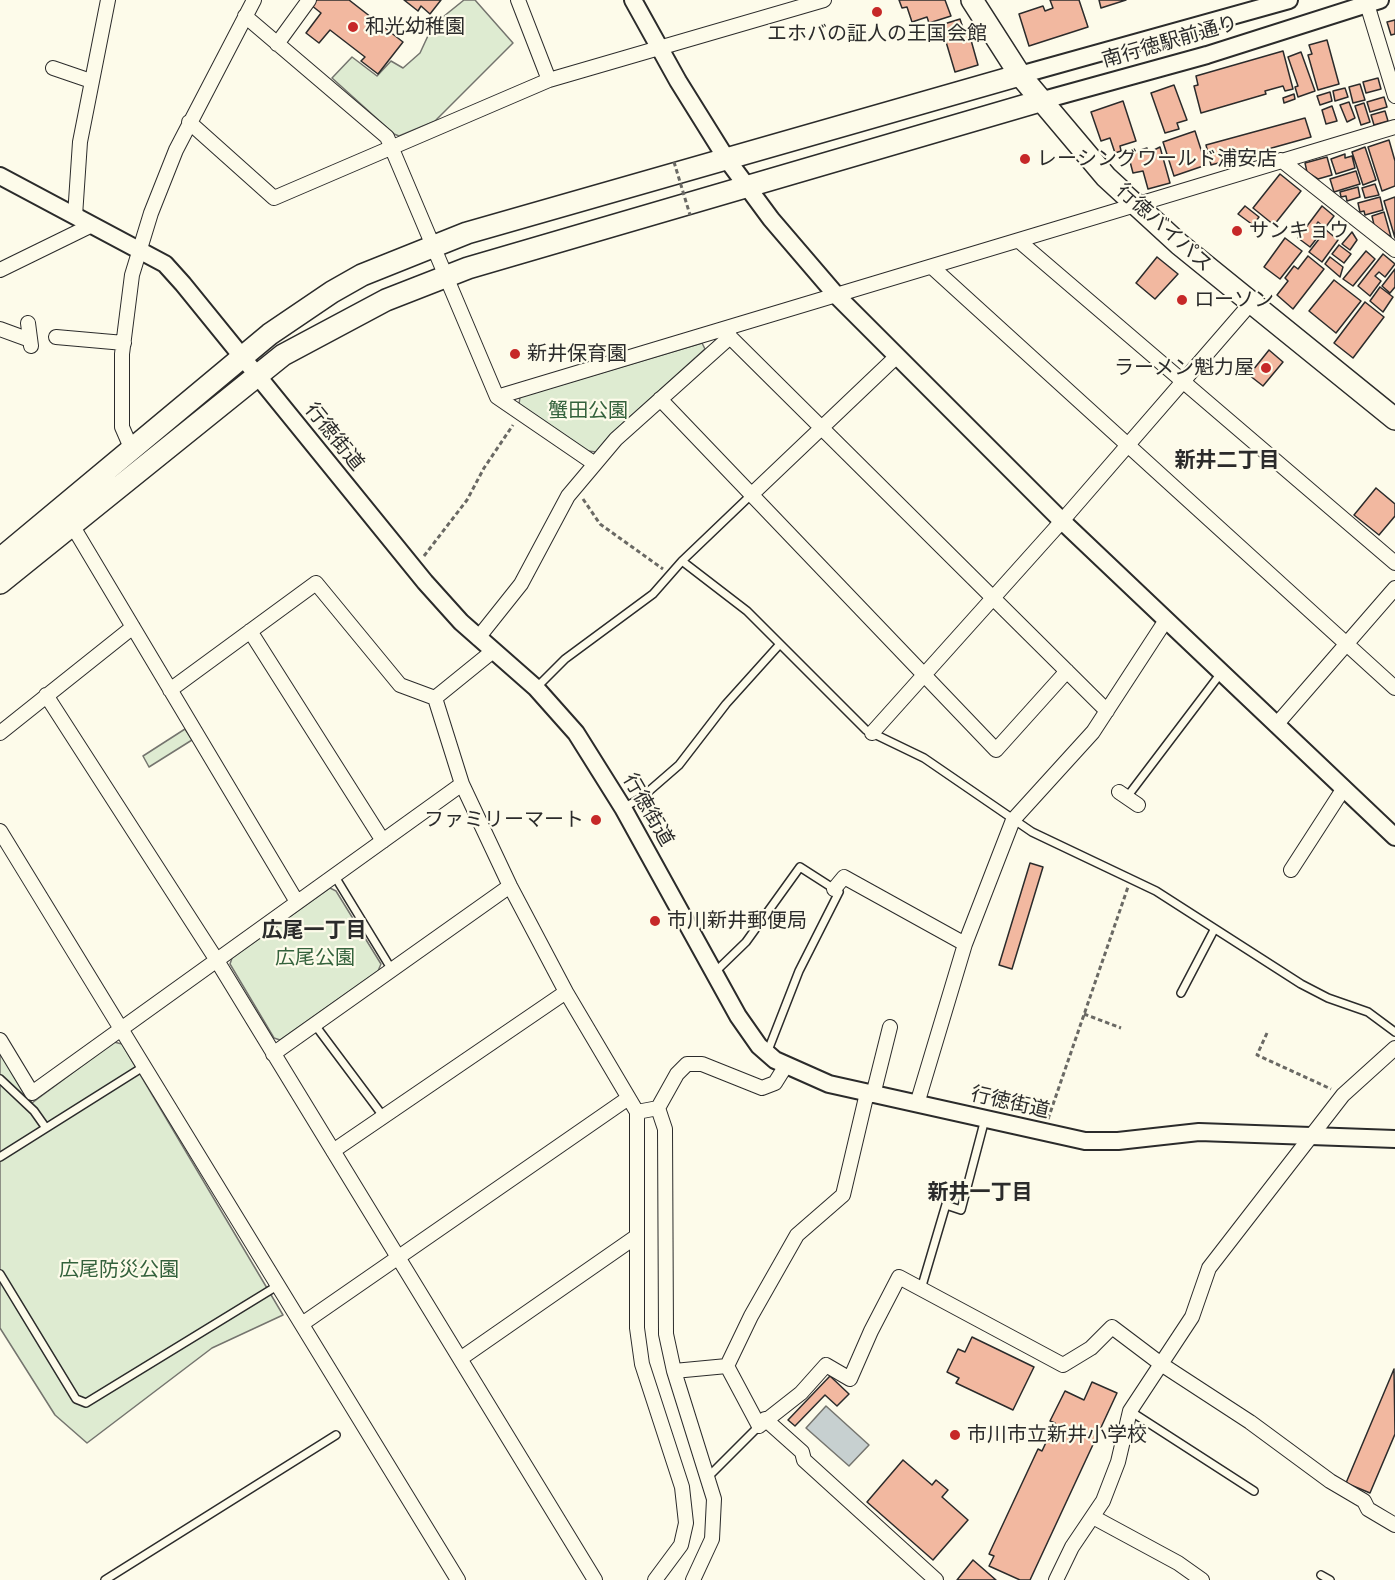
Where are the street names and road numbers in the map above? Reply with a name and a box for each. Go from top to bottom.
street label: 南行徳駅前通り [1099,11,1241,73]
street label: 行徳バイパス [1111,179,1217,277]
street label: 行徳街道 [300,398,368,476]
street label: 行徳街道 [618,769,678,851]
street label: 行徳街道 [968,1082,1052,1124]

